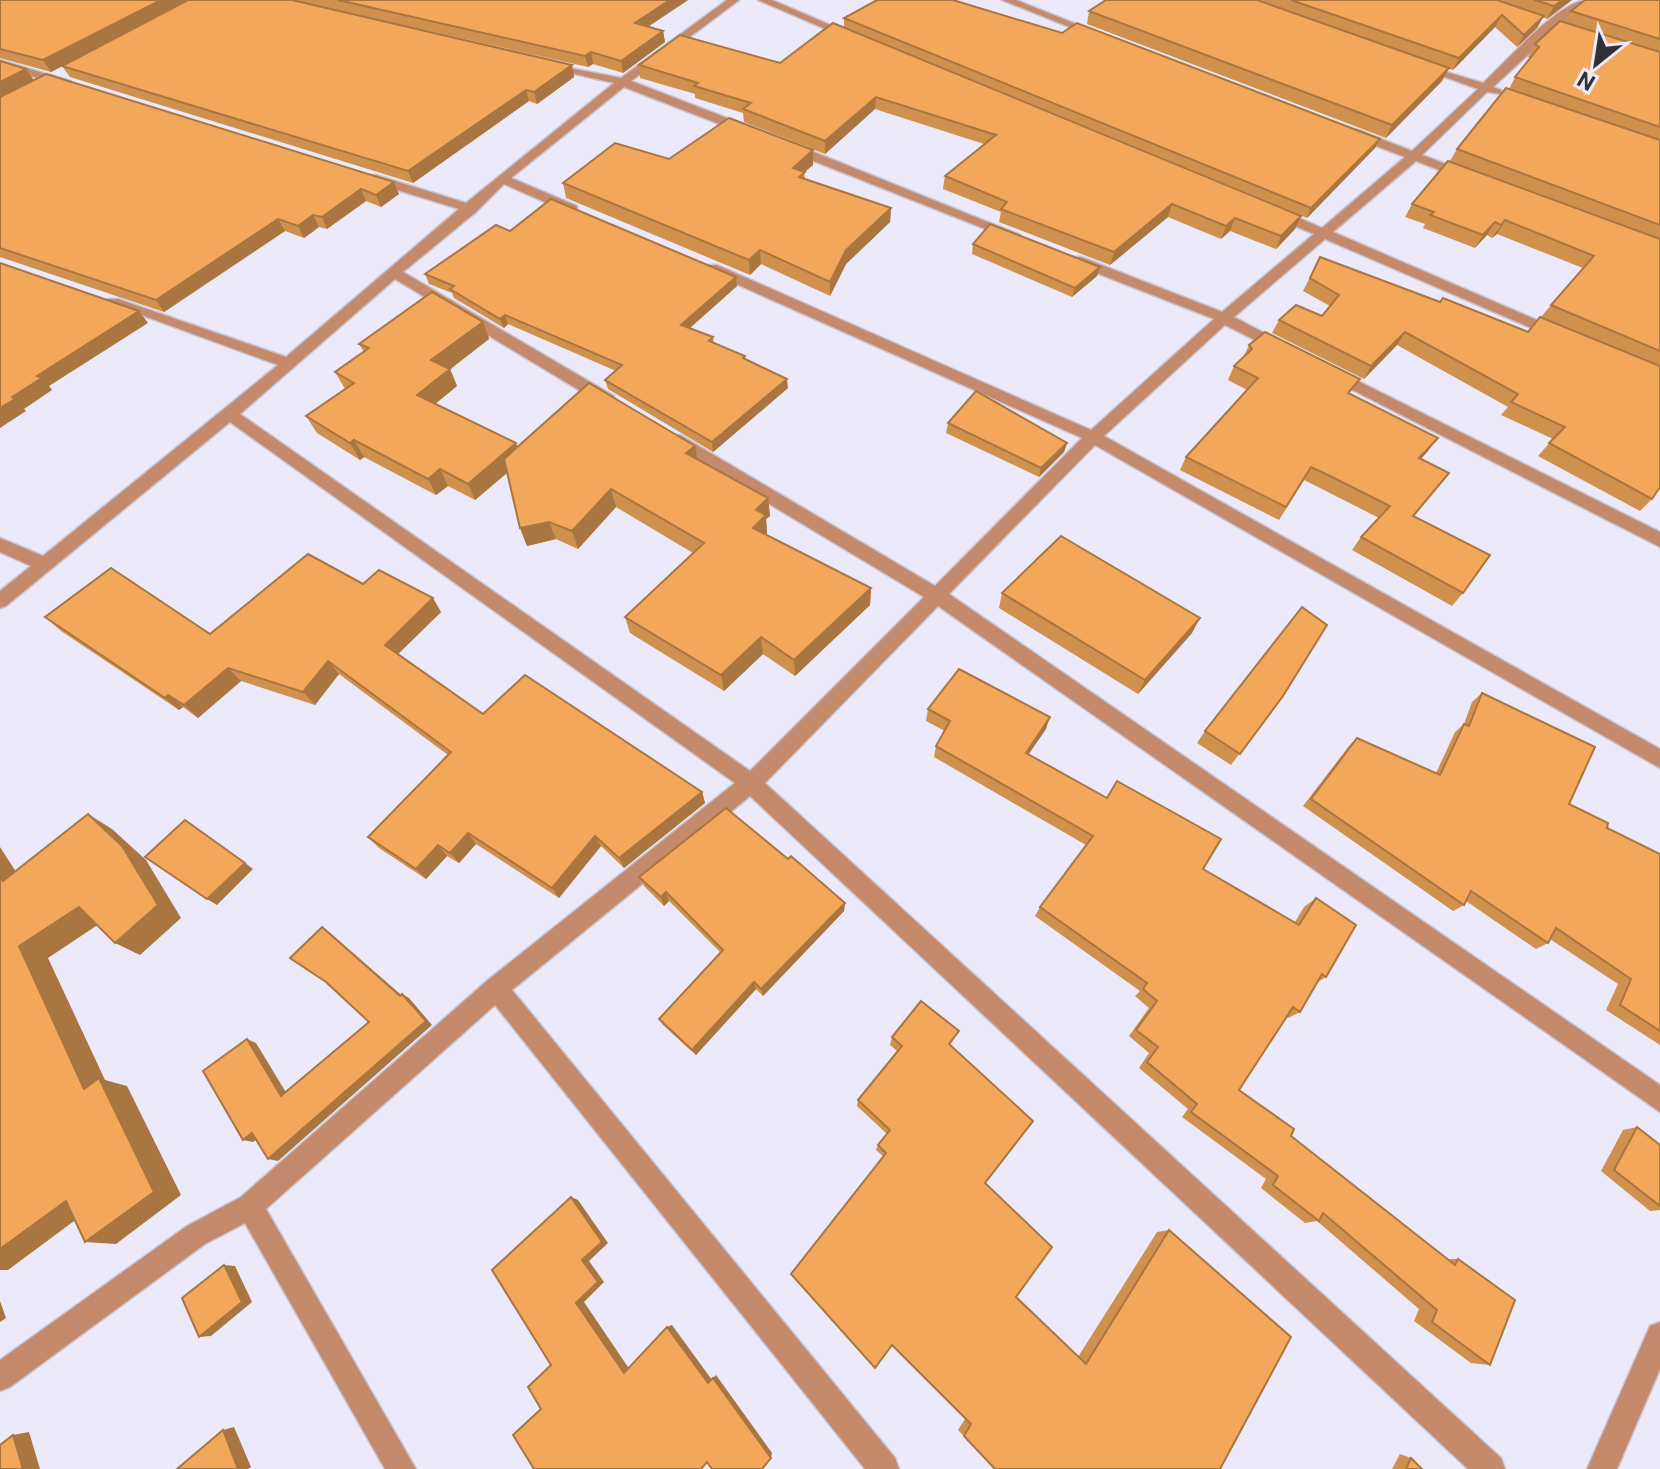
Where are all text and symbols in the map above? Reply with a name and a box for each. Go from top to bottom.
north arrow [1556,24,1636,104]
text: N [1573,66,1599,96]

